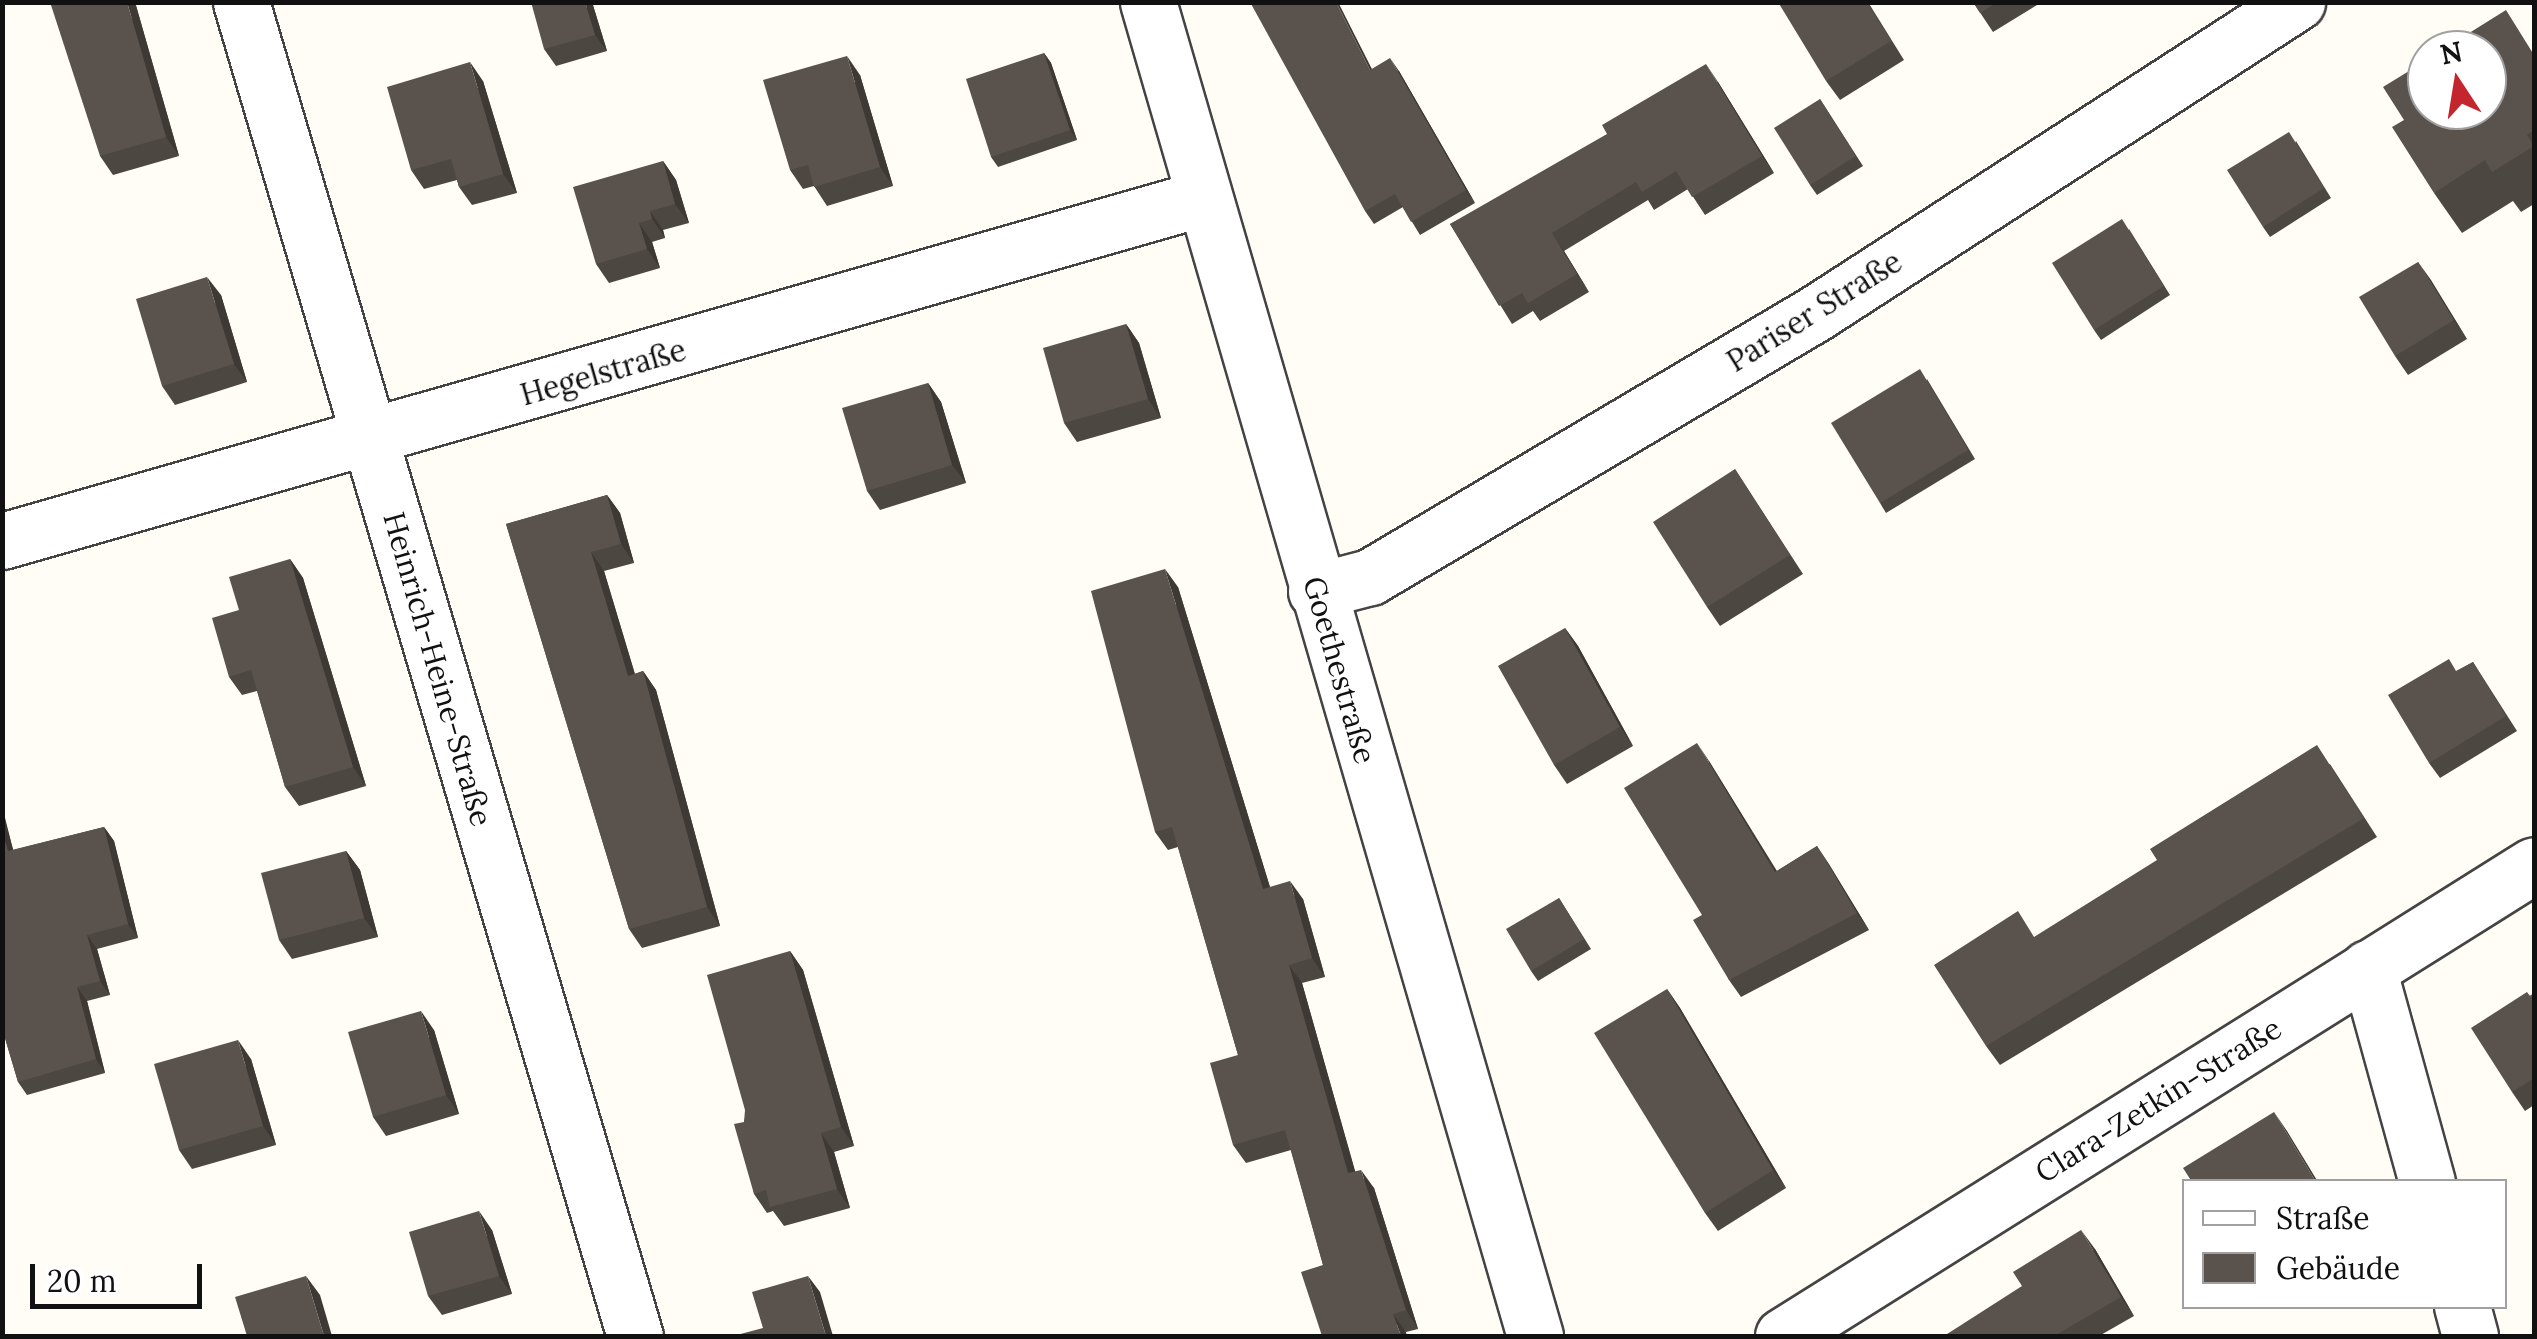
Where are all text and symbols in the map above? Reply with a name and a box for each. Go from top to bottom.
north arrow [2407,30,2507,130]
text: N [2437,33,2466,72]
street label: Pariser Straße [1720,243,1908,379]
street label: Hegelstraße [516,331,690,413]
street label: Heinrich-Heine-Straße [376,508,500,830]
street label: Goethestraße [1296,572,1384,768]
street label: Clara-Zetkin-Straße [2028,1010,2288,1190]
legend [2182,1179,2507,1309]
text: Straße [2276,1199,2369,1237]
scale bar [35,1244,208,1306]
text: Gebäude [2276,1249,2400,1287]
text: 20 m [47,1262,116,1300]

